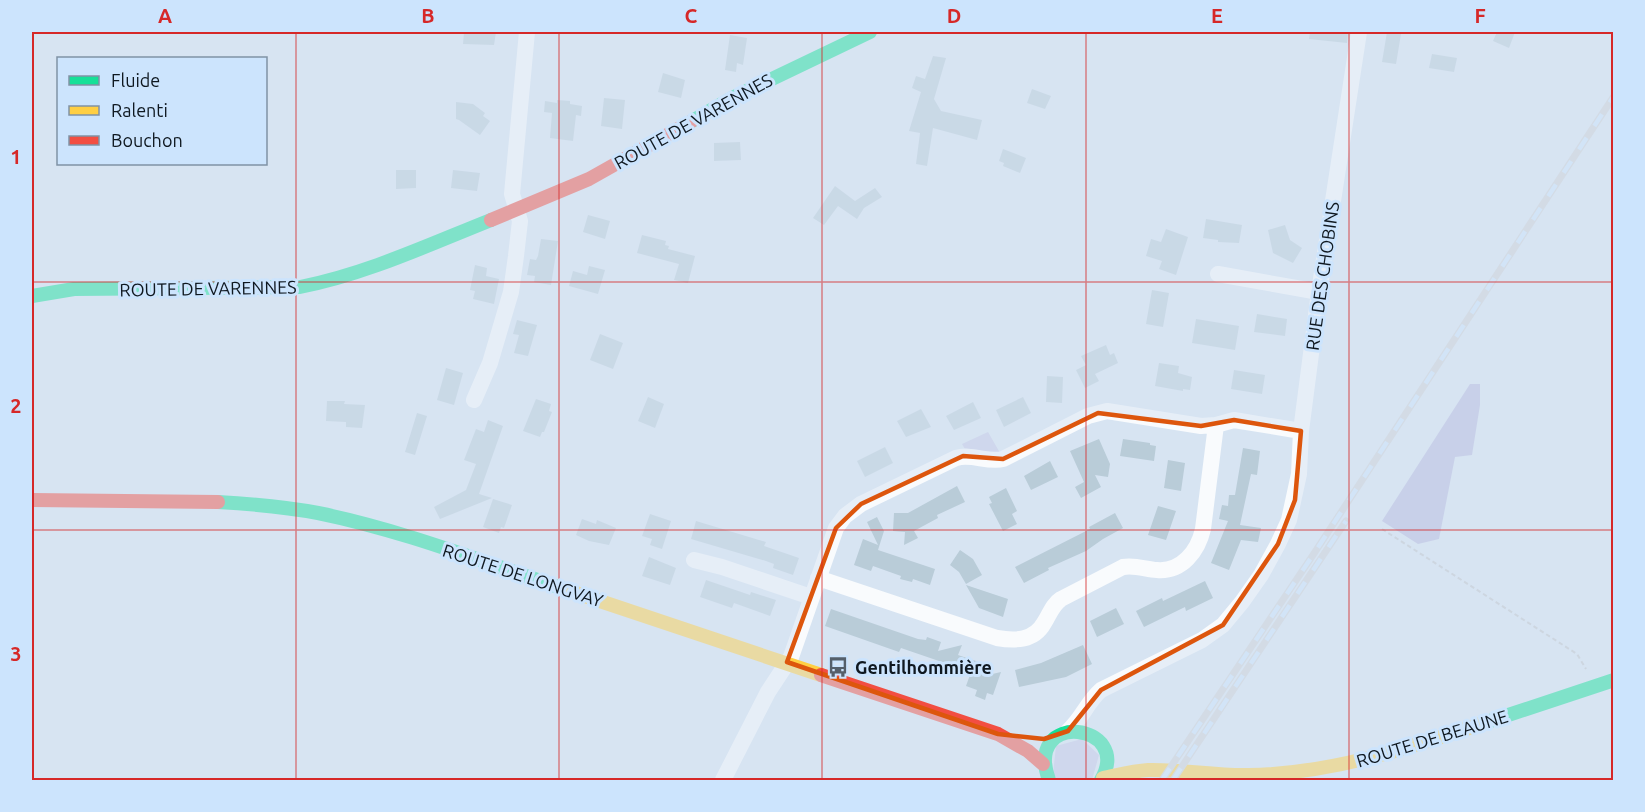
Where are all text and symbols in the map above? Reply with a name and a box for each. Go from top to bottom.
text: A [158,4,172,27]
text: B [421,4,435,27]
text: C [685,4,698,27]
text: D [947,4,961,27]
text: E [1211,4,1223,27]
text: F [1474,4,1486,27]
legend [57,57,267,165]
street label: ROUTE DE VARENNES [611,69,775,173]
text: Fluide [111,70,160,90]
text: Ralenti [111,100,168,120]
text: Bouchon [111,130,183,150]
text: 1 [10,145,22,168]
street label: RUE DES CHOBINS [1302,200,1342,352]
street label: ROUTE DE VARENNES [119,276,297,300]
text: 2 [10,394,22,417]
street label: ROUTE DE LONGVAY [440,540,606,611]
text: 3 [10,642,22,665]
bus stop icon: Gentilhommière [826,655,850,679]
place label: Gentilhommière [855,657,992,677]
street label: ROUTE DE BEAUNE [1354,705,1510,771]

